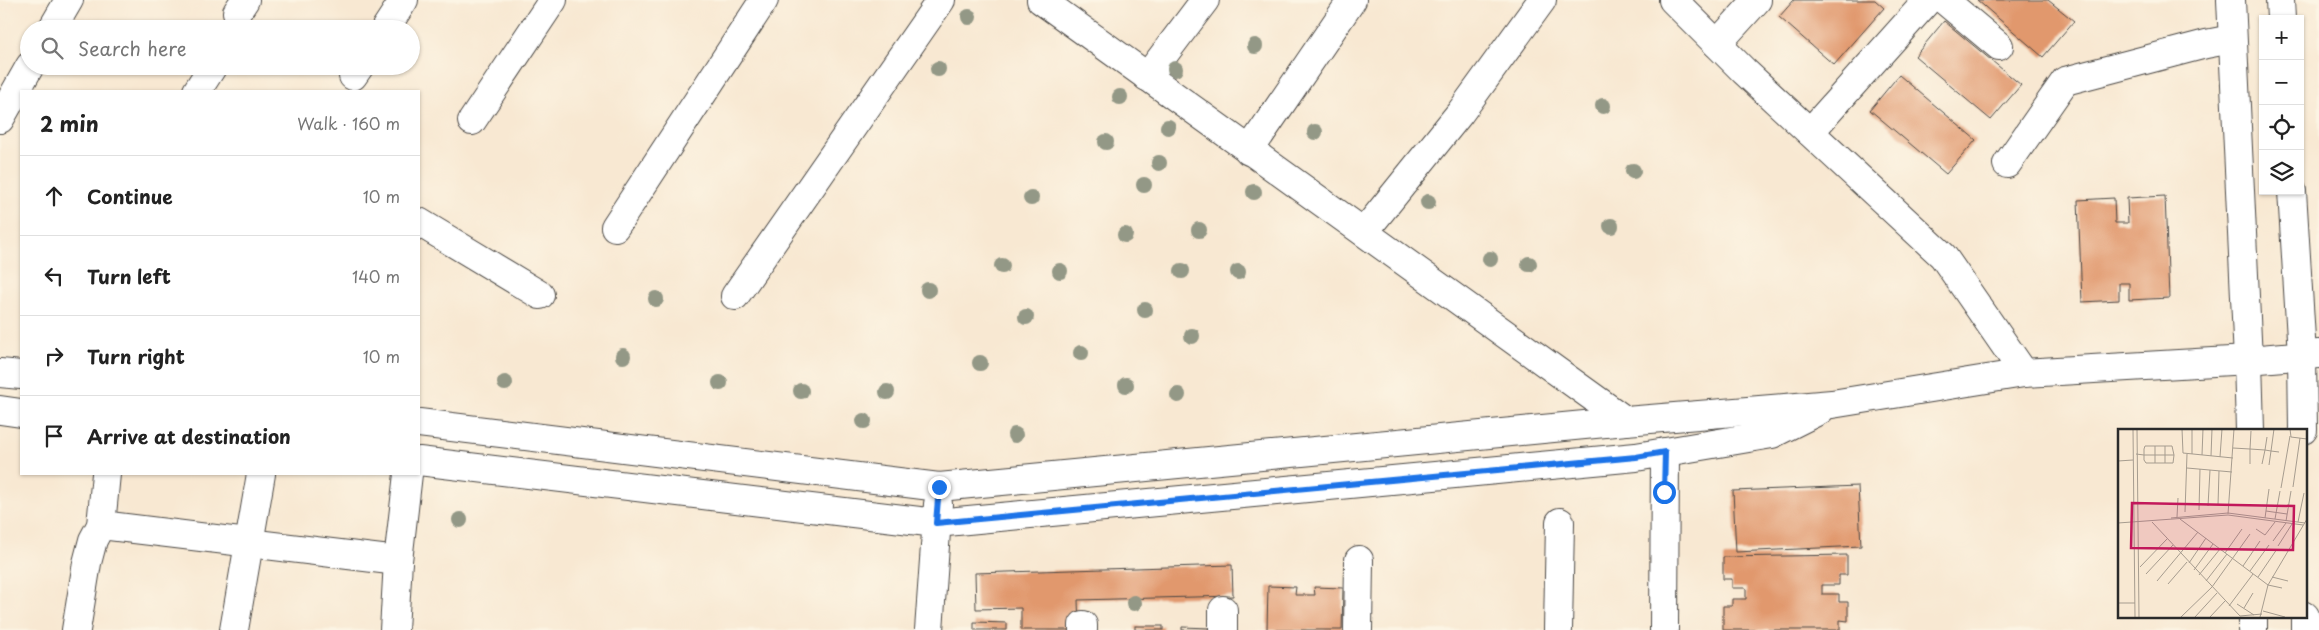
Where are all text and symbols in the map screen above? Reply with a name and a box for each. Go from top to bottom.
map controls [2259,15,2304,195]
button: + [2259,15,2304,60]
search box [20,20,420,75]
icon: search [38,34,66,62]
text: Search here [78,34,187,62]
button: − [2259,60,2304,105]
button: locate [2259,105,2304,150]
text: 2 min [40,107,99,139]
text: Walk · 160 m [297,111,400,135]
button: layers [2259,150,2304,195]
icon: ahead [40,182,68,210]
text: Continue [87,182,173,210]
text: 10 m [363,184,400,208]
icon: left [40,262,68,290]
text: Turn left [87,262,171,290]
text: 140 m [352,264,400,288]
icon: right [40,342,68,370]
text: Turn right [87,342,185,370]
text: 10 m [363,344,400,368]
icon: arrive [40,422,68,450]
text: Arrive at destination [87,422,291,450]
inset map [2118,429,2306,618]
route end [928,476,951,499]
route start [1653,481,1676,504]

